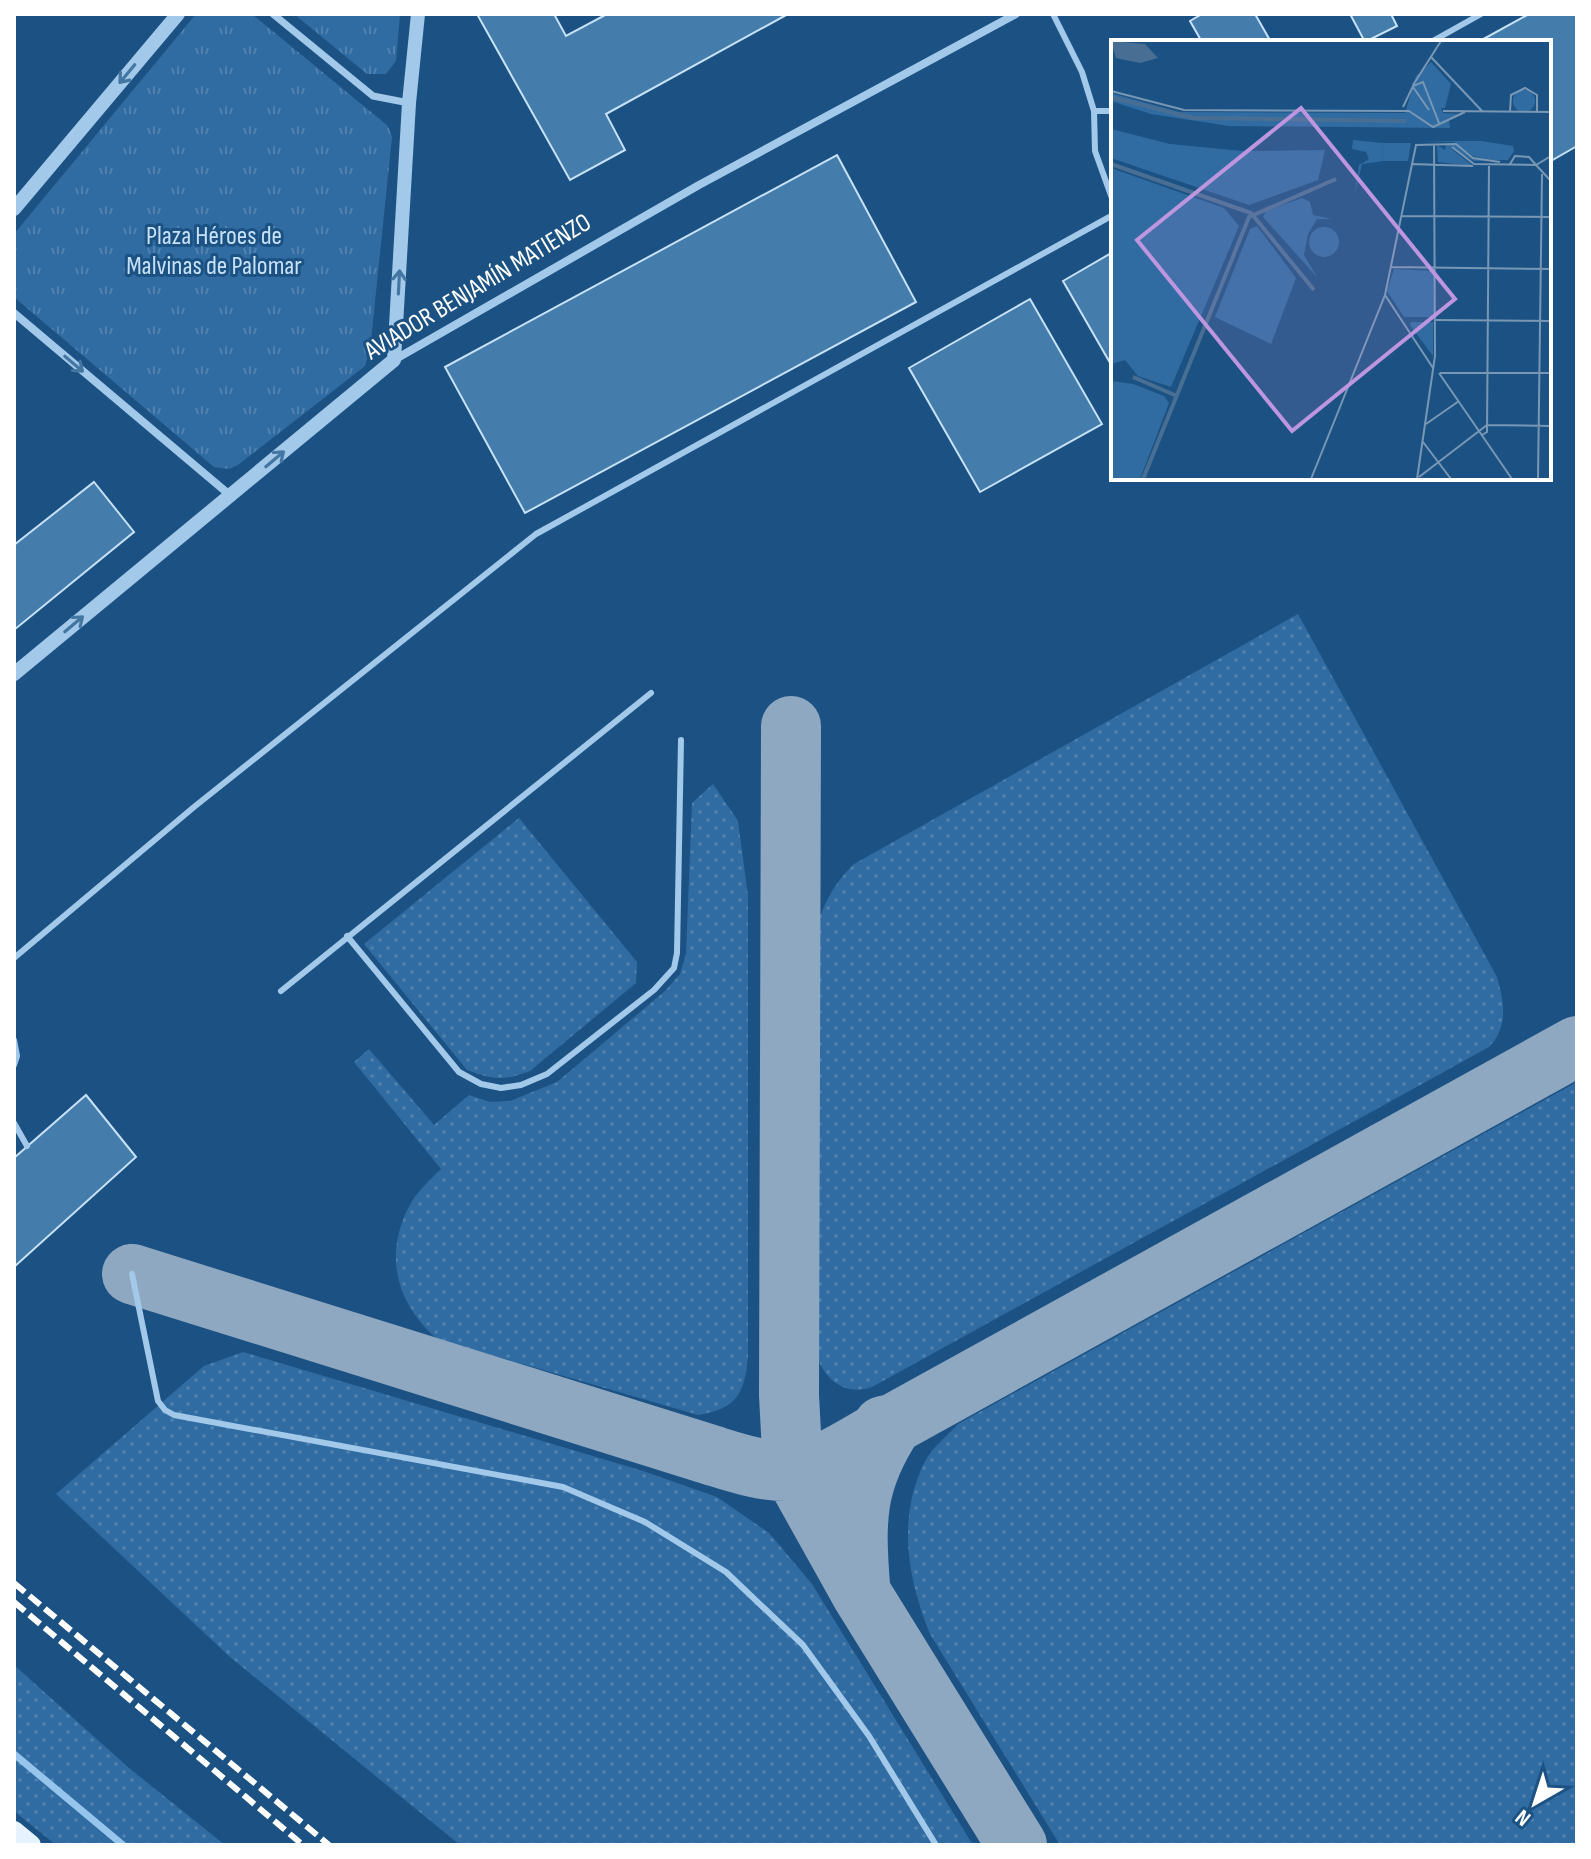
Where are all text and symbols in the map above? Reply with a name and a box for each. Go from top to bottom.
inset map [1111,40,1551,480]
one-way arrow [118,63,136,83]
street label: AVIADOR BENJAMÍN MATIENZO [358,207,597,367]
park label: Plaza Héroes de Malvinas de Palomar [126,221,302,282]
one-way arrow [392,269,407,296]
one-way arrow [63,355,83,373]
one-way arrow [264,450,285,468]
one-way arrow [63,615,84,633]
north arrow [1495,1763,1575,1843]
text: N [1510,1803,1536,1832]

